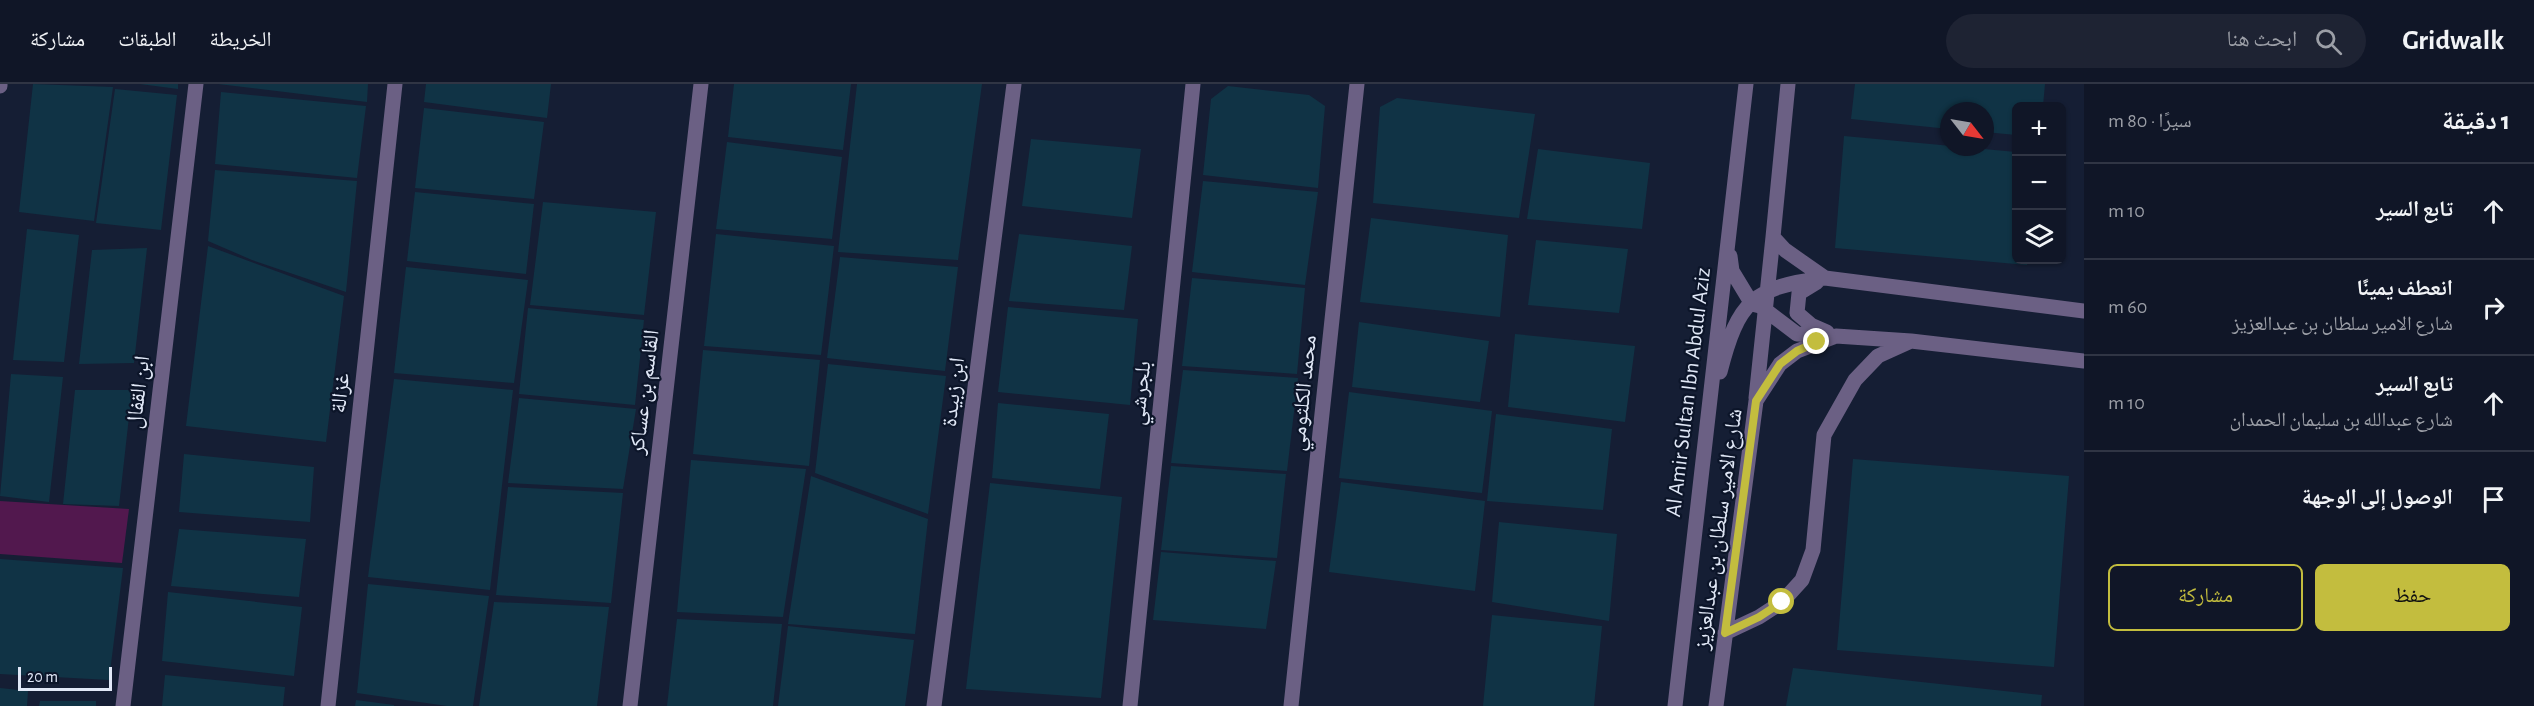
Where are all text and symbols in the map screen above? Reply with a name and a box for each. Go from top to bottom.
search box [1946,14,2366,68]
icon: search [2312,25,2345,58]
text: Gridwalk [2402,27,2504,55]
text: ابحث هنا [2226,28,2297,50]
text: مشاركة [30,29,85,50]
text: الطبقات [118,29,177,50]
text: الخريطة [210,29,271,50]
north arrow [1940,102,1994,156]
map controls [2012,102,2066,264]
button: + [2012,102,2066,156]
text: 1 دقيقة [2442,108,2510,134]
text: سيرًا · 80 m [2108,111,2192,131]
button: − [2012,156,2066,210]
icon: ahead [2477,195,2510,228]
text: تابع السير [2376,198,2453,220]
text: 10 m [2108,201,2145,221]
button: layers [2012,210,2066,264]
street label: Al Amir Sultan Ibn Abdul Aziz [1662,266,1714,518]
text: انعطف يمينًا [2356,277,2453,299]
icon: right [2477,291,2510,324]
text: 60 m [2108,297,2147,317]
text: شارع الامير سلطان بن عبدالعزيز [2232,314,2453,334]
street label: القاسم بن عساكر [625,328,666,457]
route end [1803,328,1829,354]
street label: محمد الكلثومي [1286,334,1326,453]
street label: ابن القفال [123,354,155,430]
street label: ابن زبيدة [938,356,970,428]
street label: بلجرشي [1126,360,1160,427]
street label: غزالة [327,372,354,414]
text: تابع السير [2376,373,2453,395]
icon: ahead [2477,387,2510,420]
text: 10 m [2108,393,2145,413]
street label: شارع الامير سلطان بن عبدالعزيز [1690,407,1748,652]
text: شارع عبدالله بن سليمان الحمدان [2229,410,2453,430]
icon: arrive [2477,483,2510,516]
text: الوصول إلى الوجهة [2302,486,2453,508]
button: مشاركة [2108,564,2303,631]
button: حفظ [2315,564,2510,631]
route start [1768,588,1794,614]
scale bar [18,664,112,692]
text: 20 m [27,669,58,685]

